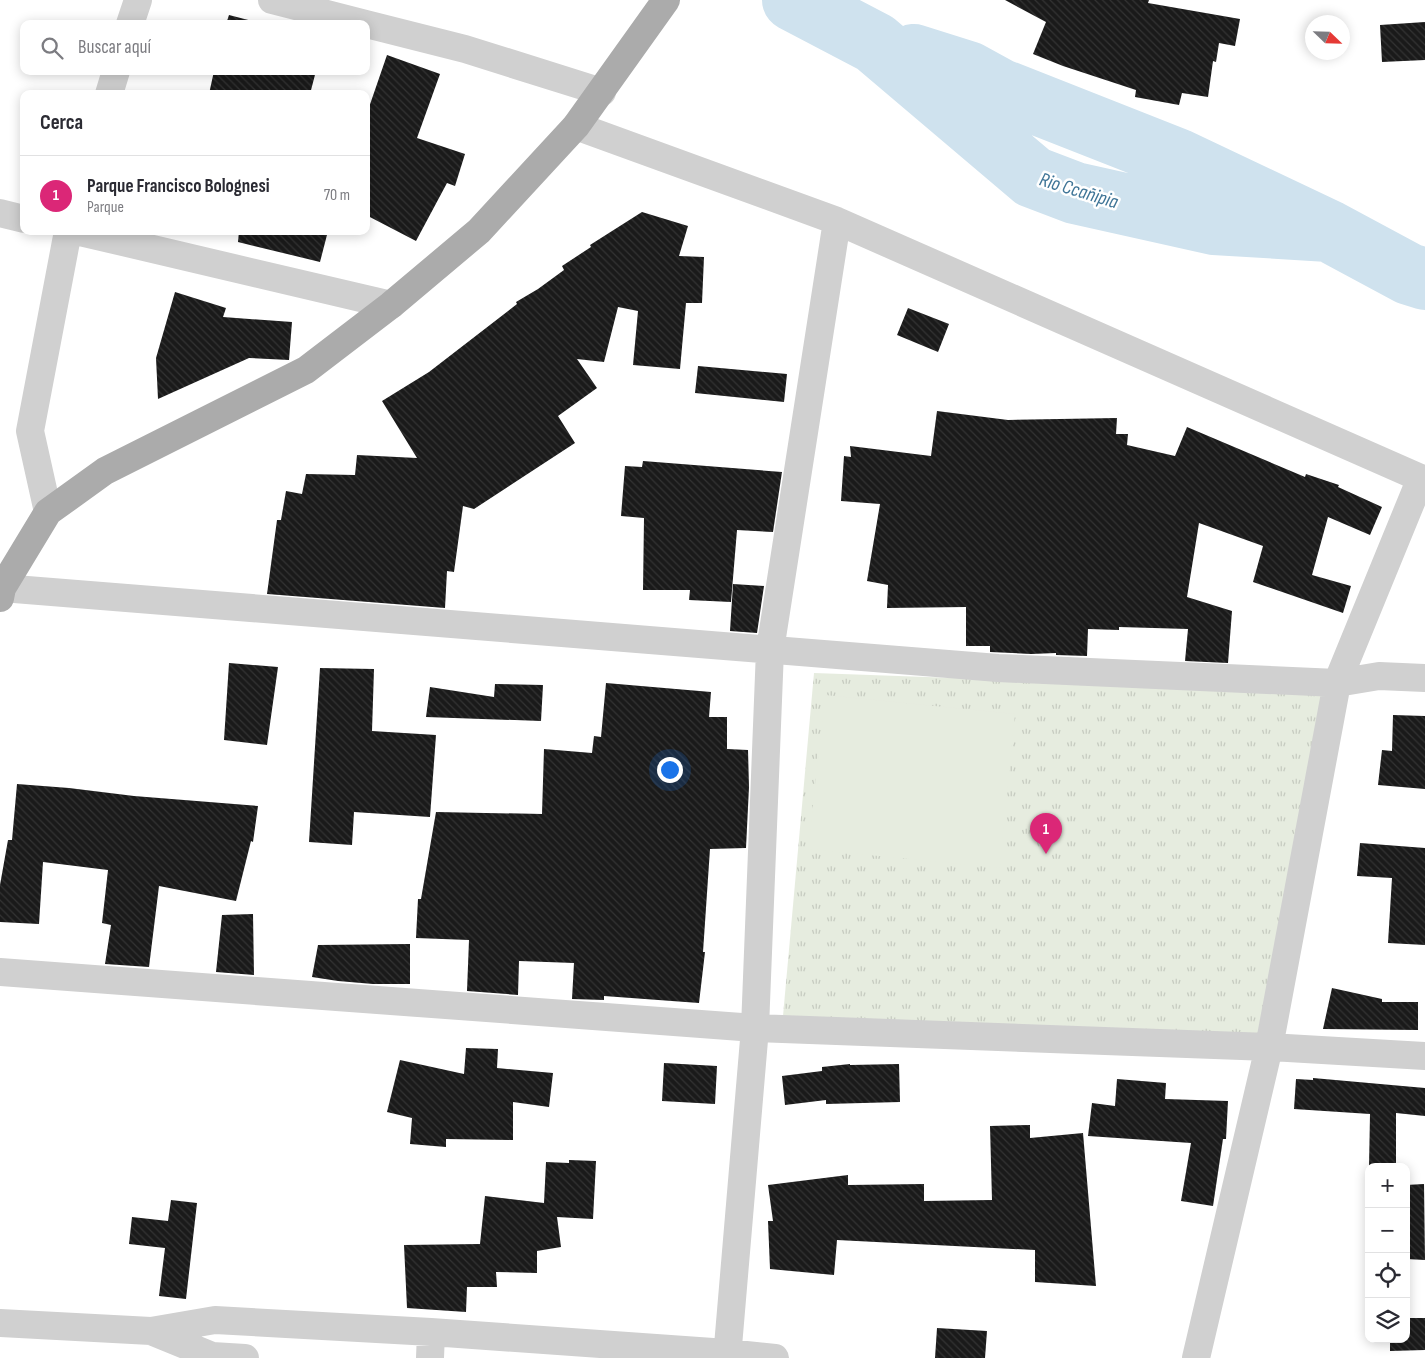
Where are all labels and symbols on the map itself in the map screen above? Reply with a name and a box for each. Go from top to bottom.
north arrow [1305,15,1350,60]
water label: Rio Ccañipia [1036,168,1121,214]
your location [657,757,683,783]
pin: 1 [1030,813,1062,854]

